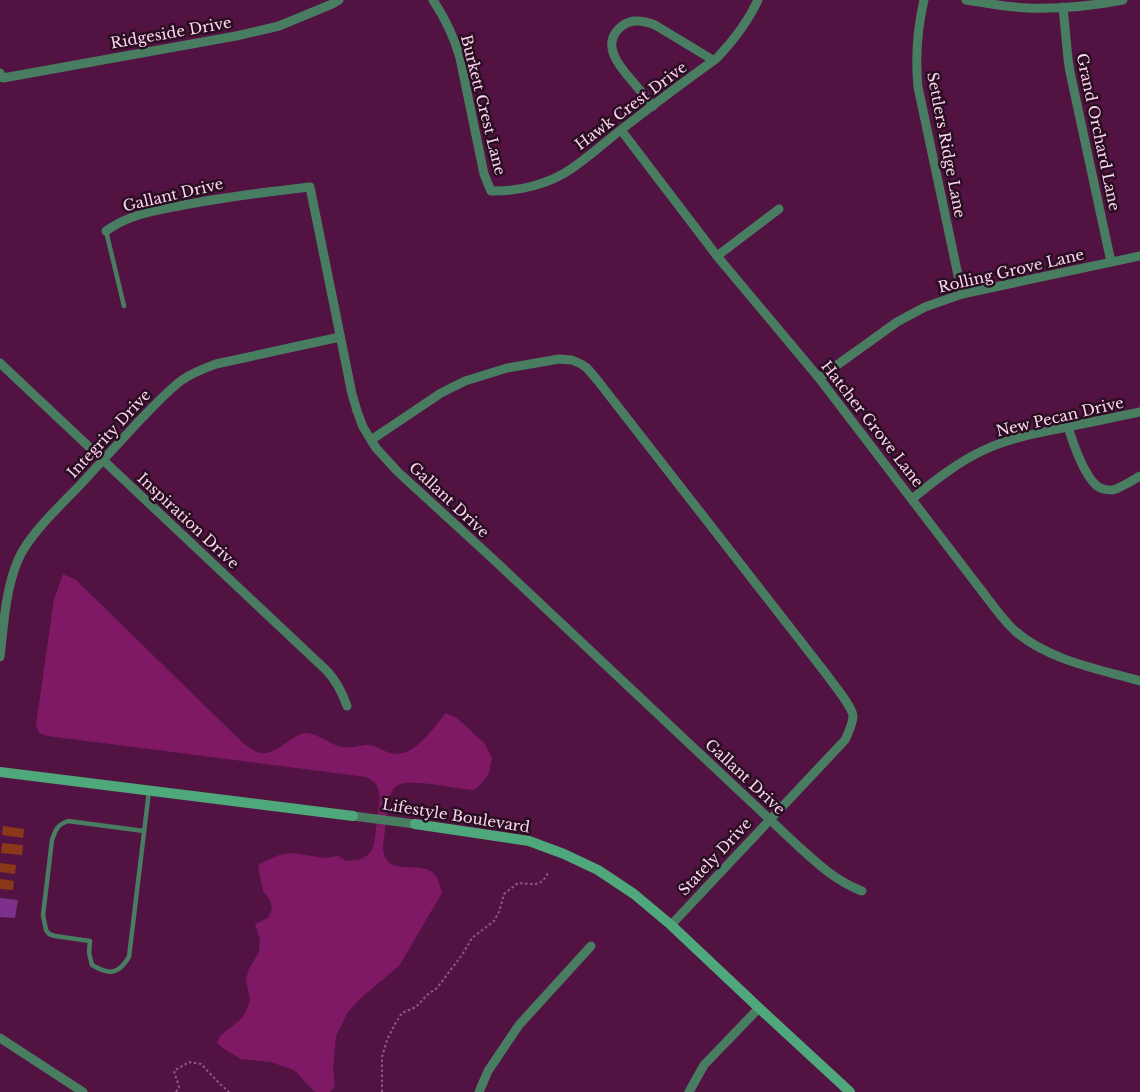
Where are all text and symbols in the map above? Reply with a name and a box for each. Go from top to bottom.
street label: Ridgeside Drive [109,13,233,52]
street label: Burkett Crest Lane [457,33,510,177]
street label: Grand Orchard Lane [1072,51,1124,212]
street label: Hawk Crest Drive [571,57,690,154]
street label: Settlers Ridge Lane [923,70,970,220]
street label: Gallant Drive [121,174,225,215]
street label: Rolling Grove Lane [936,244,1086,297]
street label: Hatcher Grove Lane [817,357,928,491]
street label: Integrity Drive [63,385,154,482]
street label: New Pecan Drive [994,393,1126,440]
street label: Gallant Drive [405,458,493,542]
street label: Inspiration Drive [134,469,243,573]
street label: Gallant Drive [701,735,789,819]
street label: Lifestyle Boulevard [381,794,531,837]
street label: Stately Drive [674,814,755,899]

